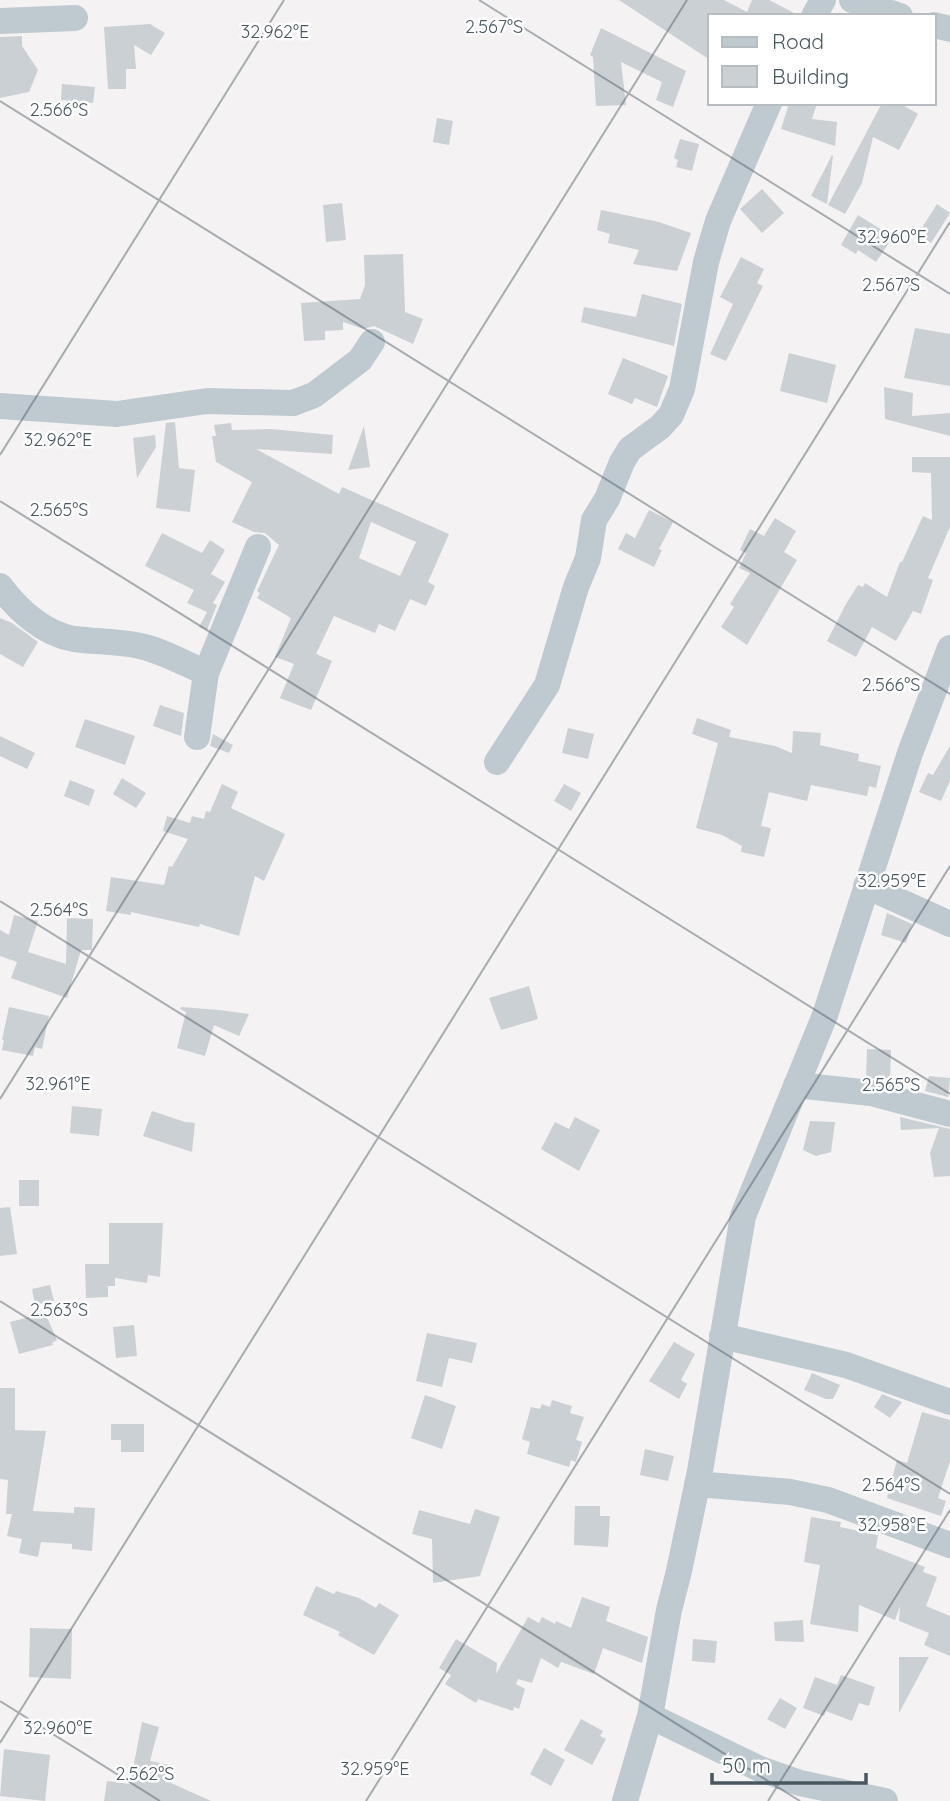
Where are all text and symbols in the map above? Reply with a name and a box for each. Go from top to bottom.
legend [708,14,936,105]
text: 2.567°S [465,15,523,38]
text: 32.962°E [241,20,309,43]
text: Road [772,28,824,54]
text: Building [772,63,849,89]
text: 2.566°S [30,98,88,121]
text: 32.960°E [857,225,927,248]
text: 2.567°S [862,273,920,296]
text: 32.962°E [24,428,92,451]
text: 2.565°S [30,498,88,521]
text: 2.566°S [862,673,920,696]
text: 32.959°E [858,869,926,892]
text: 2.564°S [30,898,88,921]
text: 32.961°E [25,1072,91,1095]
text: 2.565°S [862,1073,920,1096]
text: 2.563°S [30,1298,88,1321]
text: 2.564°S [862,1473,920,1496]
text: 32.958°E [858,1513,926,1536]
text: 32.960°E [23,1716,93,1739]
scale bar [712,1742,866,1786]
text: 50 m [722,1752,771,1778]
text: 32.959°E [341,1757,409,1780]
text: 2.562°S [116,1762,174,1785]

